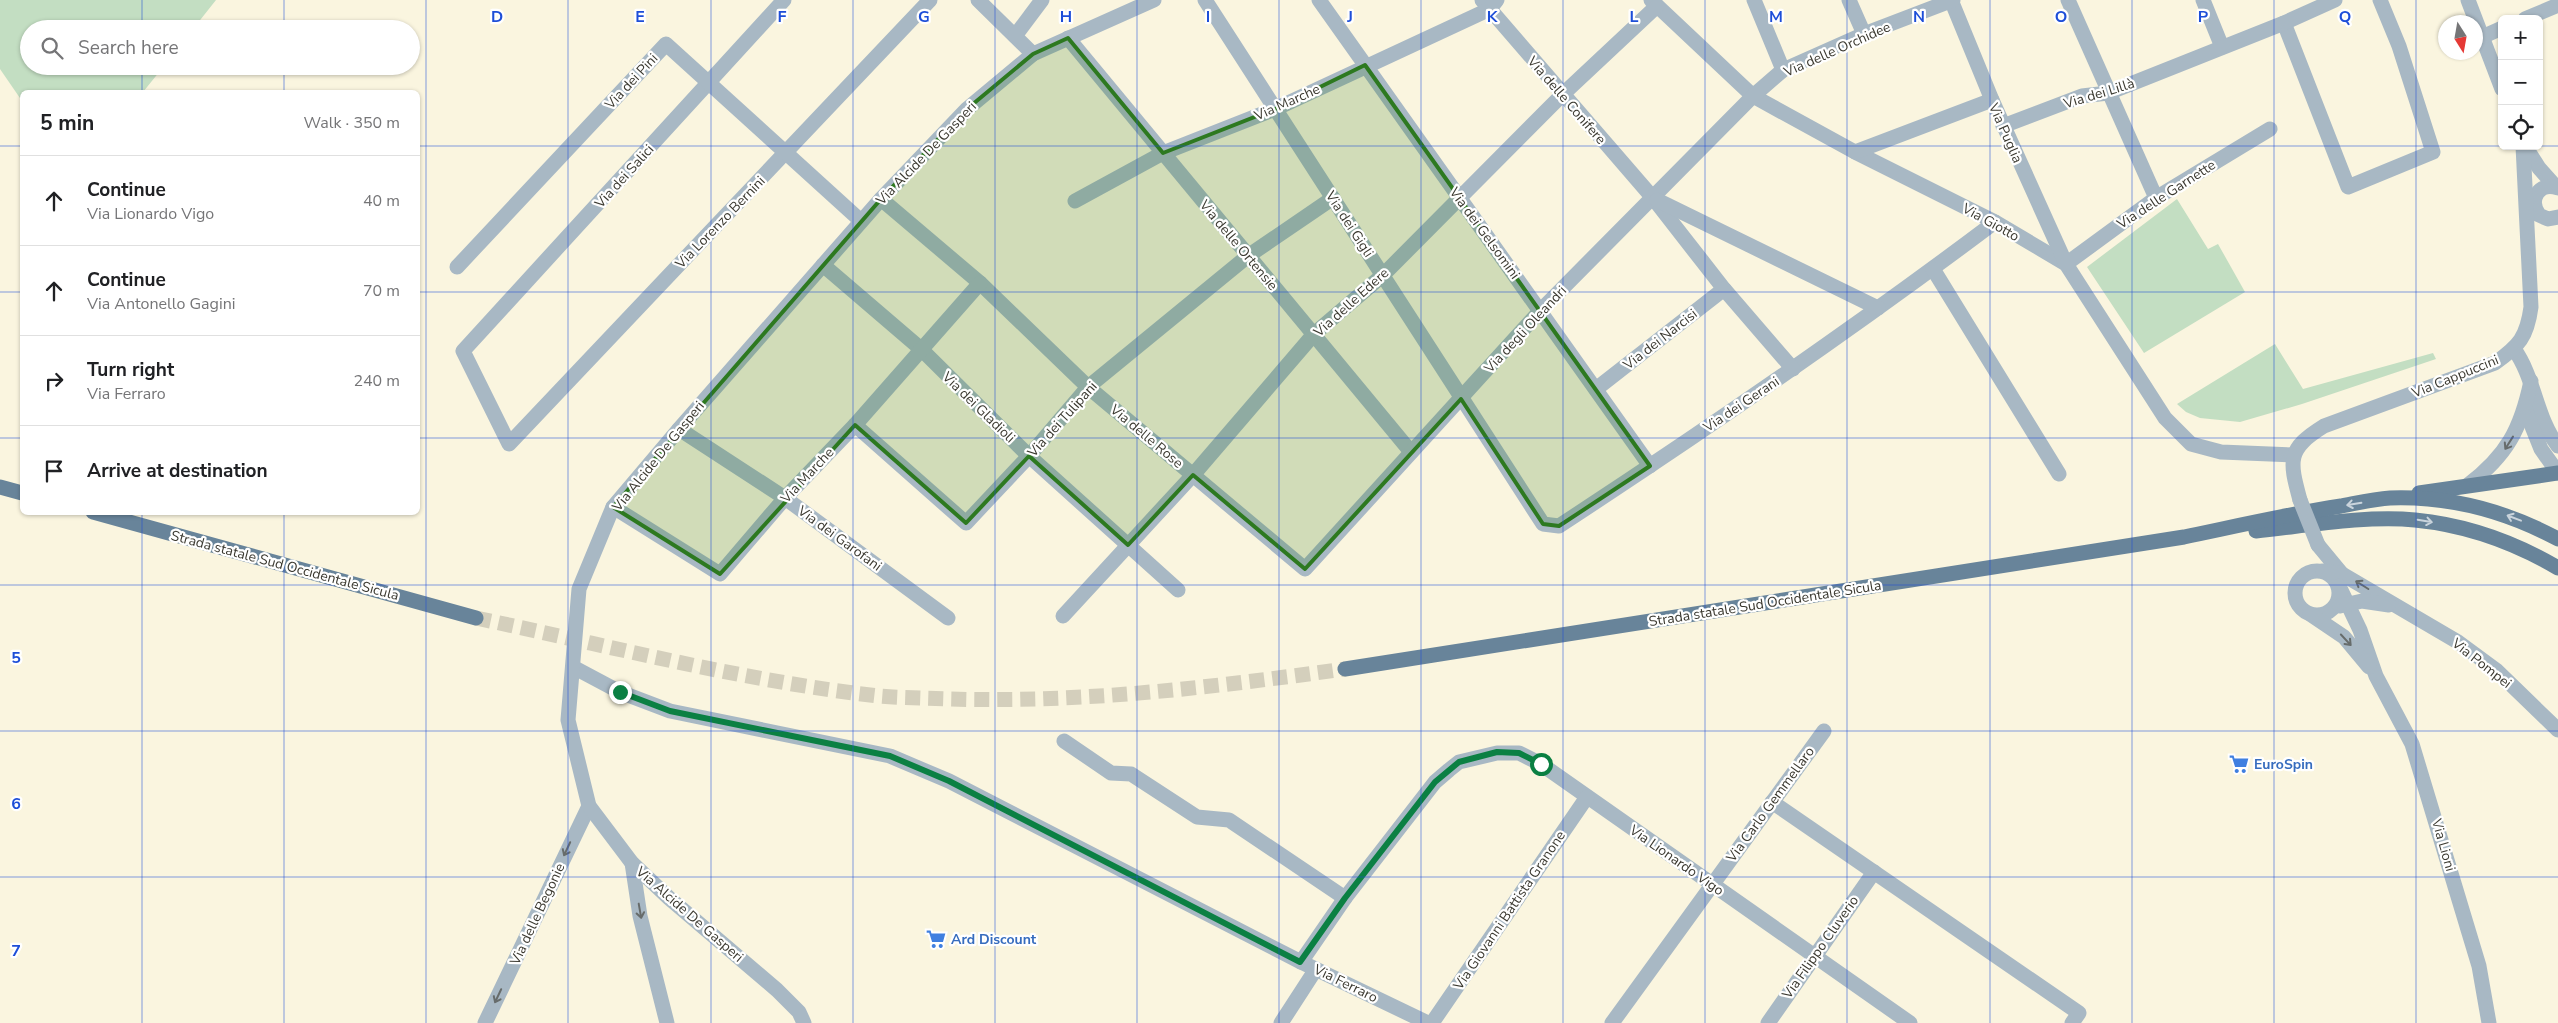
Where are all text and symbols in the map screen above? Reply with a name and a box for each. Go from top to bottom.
text: D [491,6,503,28]
text: E [635,6,645,28]
text: F [778,6,787,28]
text: G [918,6,930,28]
text: H [1060,6,1072,28]
text: I [1206,6,1210,28]
text: J [1346,6,1353,28]
text: K [1487,6,1499,28]
text: L [1630,6,1639,28]
text: M [1769,6,1783,28]
text: N [1913,6,1925,28]
text: O [2055,6,2067,28]
text: P [2198,6,2208,28]
text: Q [2339,6,2351,28]
north arrow [2438,15,2483,60]
map controls [2498,15,2543,150]
button: + [2498,15,2543,60]
street label: Via delle Orchidee [1780,17,1894,82]
search box [20,20,420,75]
icon: search [38,34,66,62]
text: Search here [78,35,179,61]
street label: Via dei Pini [600,49,662,114]
street label: Via delle Conifere [1522,51,1610,148]
button: − [2498,60,2543,105]
street label: Via dei Lillà [2061,74,2137,114]
street label: Via Marche [1250,80,1323,126]
street label: Via Alcide De Gasperi [871,98,981,210]
street label: Via Puglia [1984,99,2027,166]
button: locate [2498,105,2543,150]
text: 5 min [40,109,94,137]
text: Walk · 350 m [304,112,400,134]
street label: Via dei Salici [590,140,658,213]
street label: Via delle Garnette [2113,155,2219,234]
street label: Via Lorenzo Bernini [671,172,769,273]
text: Continue [87,177,166,203]
street label: Via dei Gelsomini [1444,183,1524,283]
icon: ahead [40,187,68,215]
street label: Via dei Gigli [1321,187,1378,261]
text: 40 m [363,190,400,212]
street label: Via delle Ortensie [1195,195,1282,295]
street label: Via Giotto [1958,199,2023,246]
text: Via Lionardo Vigo [87,203,214,225]
street label: Via delle Edere [1309,264,1393,342]
text: Continue [87,267,166,293]
icon: ahead [40,277,68,305]
text: 70 m [363,280,400,302]
street label: Via degli Oleandri [1479,282,1571,378]
text: Via Antonello Gagini [87,293,235,315]
street label: Via dei Narcisi [1619,305,1701,375]
street label: Via Cappuccini [2408,350,2501,403]
text: Turn right [87,357,174,383]
icon: right [40,367,68,395]
street label: Via dei Gladioli [937,367,1019,447]
text: 240 m [353,370,400,392]
street label: Via dei Gerani [1699,372,1783,437]
street label: Via dei Tulipani [1023,377,1101,462]
text: Via Ferraro [87,383,166,405]
street label: Via Alcide De Gasperi [607,397,709,516]
street label: Via delle Rose [1105,400,1187,473]
one-way arrow [2504,435,2514,449]
street label: Via Marche [776,443,838,508]
icon: arrive [40,457,68,485]
text: Arrive at destination [87,458,268,484]
one-way arrow [2347,499,2363,509]
street label: Via dei Garofani [793,501,886,575]
one-way arrow [2507,513,2522,522]
one-way arrow [2416,517,2432,527]
street label: Strada statale Sud Occidentale Sicula [169,526,401,605]
street label: Strada statale Sud Occidentale Sicula [1647,576,1883,631]
one-way arrow [2355,579,2369,589]
one-way arrow [2340,633,2352,646]
street label: Via Pompei [2447,633,2516,693]
text: 5 [11,647,21,669]
route end [609,681,632,704]
street label: Via Carlo Gemmellaro [1721,743,1819,867]
route start [1530,753,1553,776]
supermarket icon: EuroSpin [2228,753,2250,775]
place label: EuroSpin [2254,755,2313,774]
text: 6 [11,793,21,815]
street label: Via Lioni [2427,816,2460,874]
street label: Via Lionardo Vigo [1625,820,1728,900]
street label: Via Giovanni Battista Granone [1448,827,1570,994]
one-way arrow [562,841,572,856]
street label: Via delle Begonie [505,860,569,969]
street label: Via Alcide De Gasperi [631,862,748,966]
street label: Via Filippo Cluverio [1777,892,1863,1004]
one-way arrow [635,903,645,919]
supermarket icon: Ard Discount [925,928,947,950]
place label: Ard Discount [951,930,1037,949]
text: 7 [11,940,21,962]
street label: Via Ferraro [1310,959,1381,1007]
one-way arrow [492,988,502,1003]

